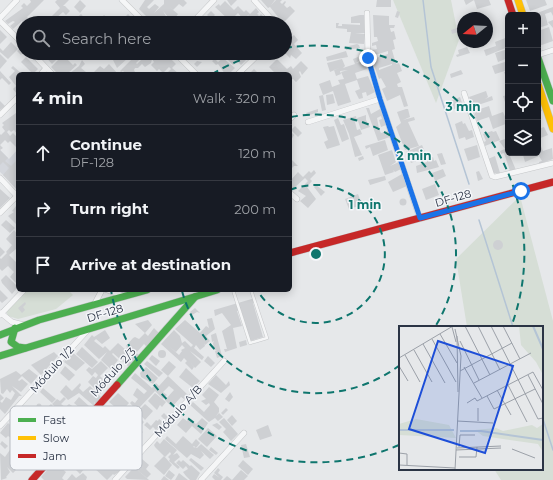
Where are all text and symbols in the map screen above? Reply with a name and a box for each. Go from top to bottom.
north arrow [457,12,493,48]
map controls [505,12,541,156]
button: + [505,12,541,48]
search box [16,16,292,60]
icon: search [30,27,52,49]
text: Search here [62,29,151,48]
button: − [505,48,541,84]
route end [359,49,377,67]
button: locate [505,84,541,120]
text: 4 min [32,88,83,108]
text: Walk · 320 m [193,90,276,106]
text: 3 min [445,99,481,114]
button: layers [505,120,541,156]
text: Continue [70,135,142,154]
icon: ahead [32,142,54,164]
text: 120 m [238,145,276,161]
text: 2 min [397,148,431,163]
text: DF-128 [70,154,114,170]
route start [512,182,530,200]
street label: DF-128 [433,186,473,210]
text: 1 min [349,197,381,212]
icon: right [32,198,54,220]
text: Turn right [70,199,149,218]
text: 200 m [234,201,276,217]
centre of rings [309,247,323,261]
icon: arrive [32,254,54,276]
text: Arrive at destination [70,255,231,274]
street label: DF-128 [85,301,125,325]
inset map [399,326,543,470]
street label: Módulo 1/2 [27,342,77,396]
street label: Módulo 2/3 [87,345,139,399]
street label: Módulo A/B [151,382,205,440]
legend [10,406,142,470]
text: Fast [43,413,67,427]
text: Slow [43,431,69,445]
text: Jam [42,449,67,463]

